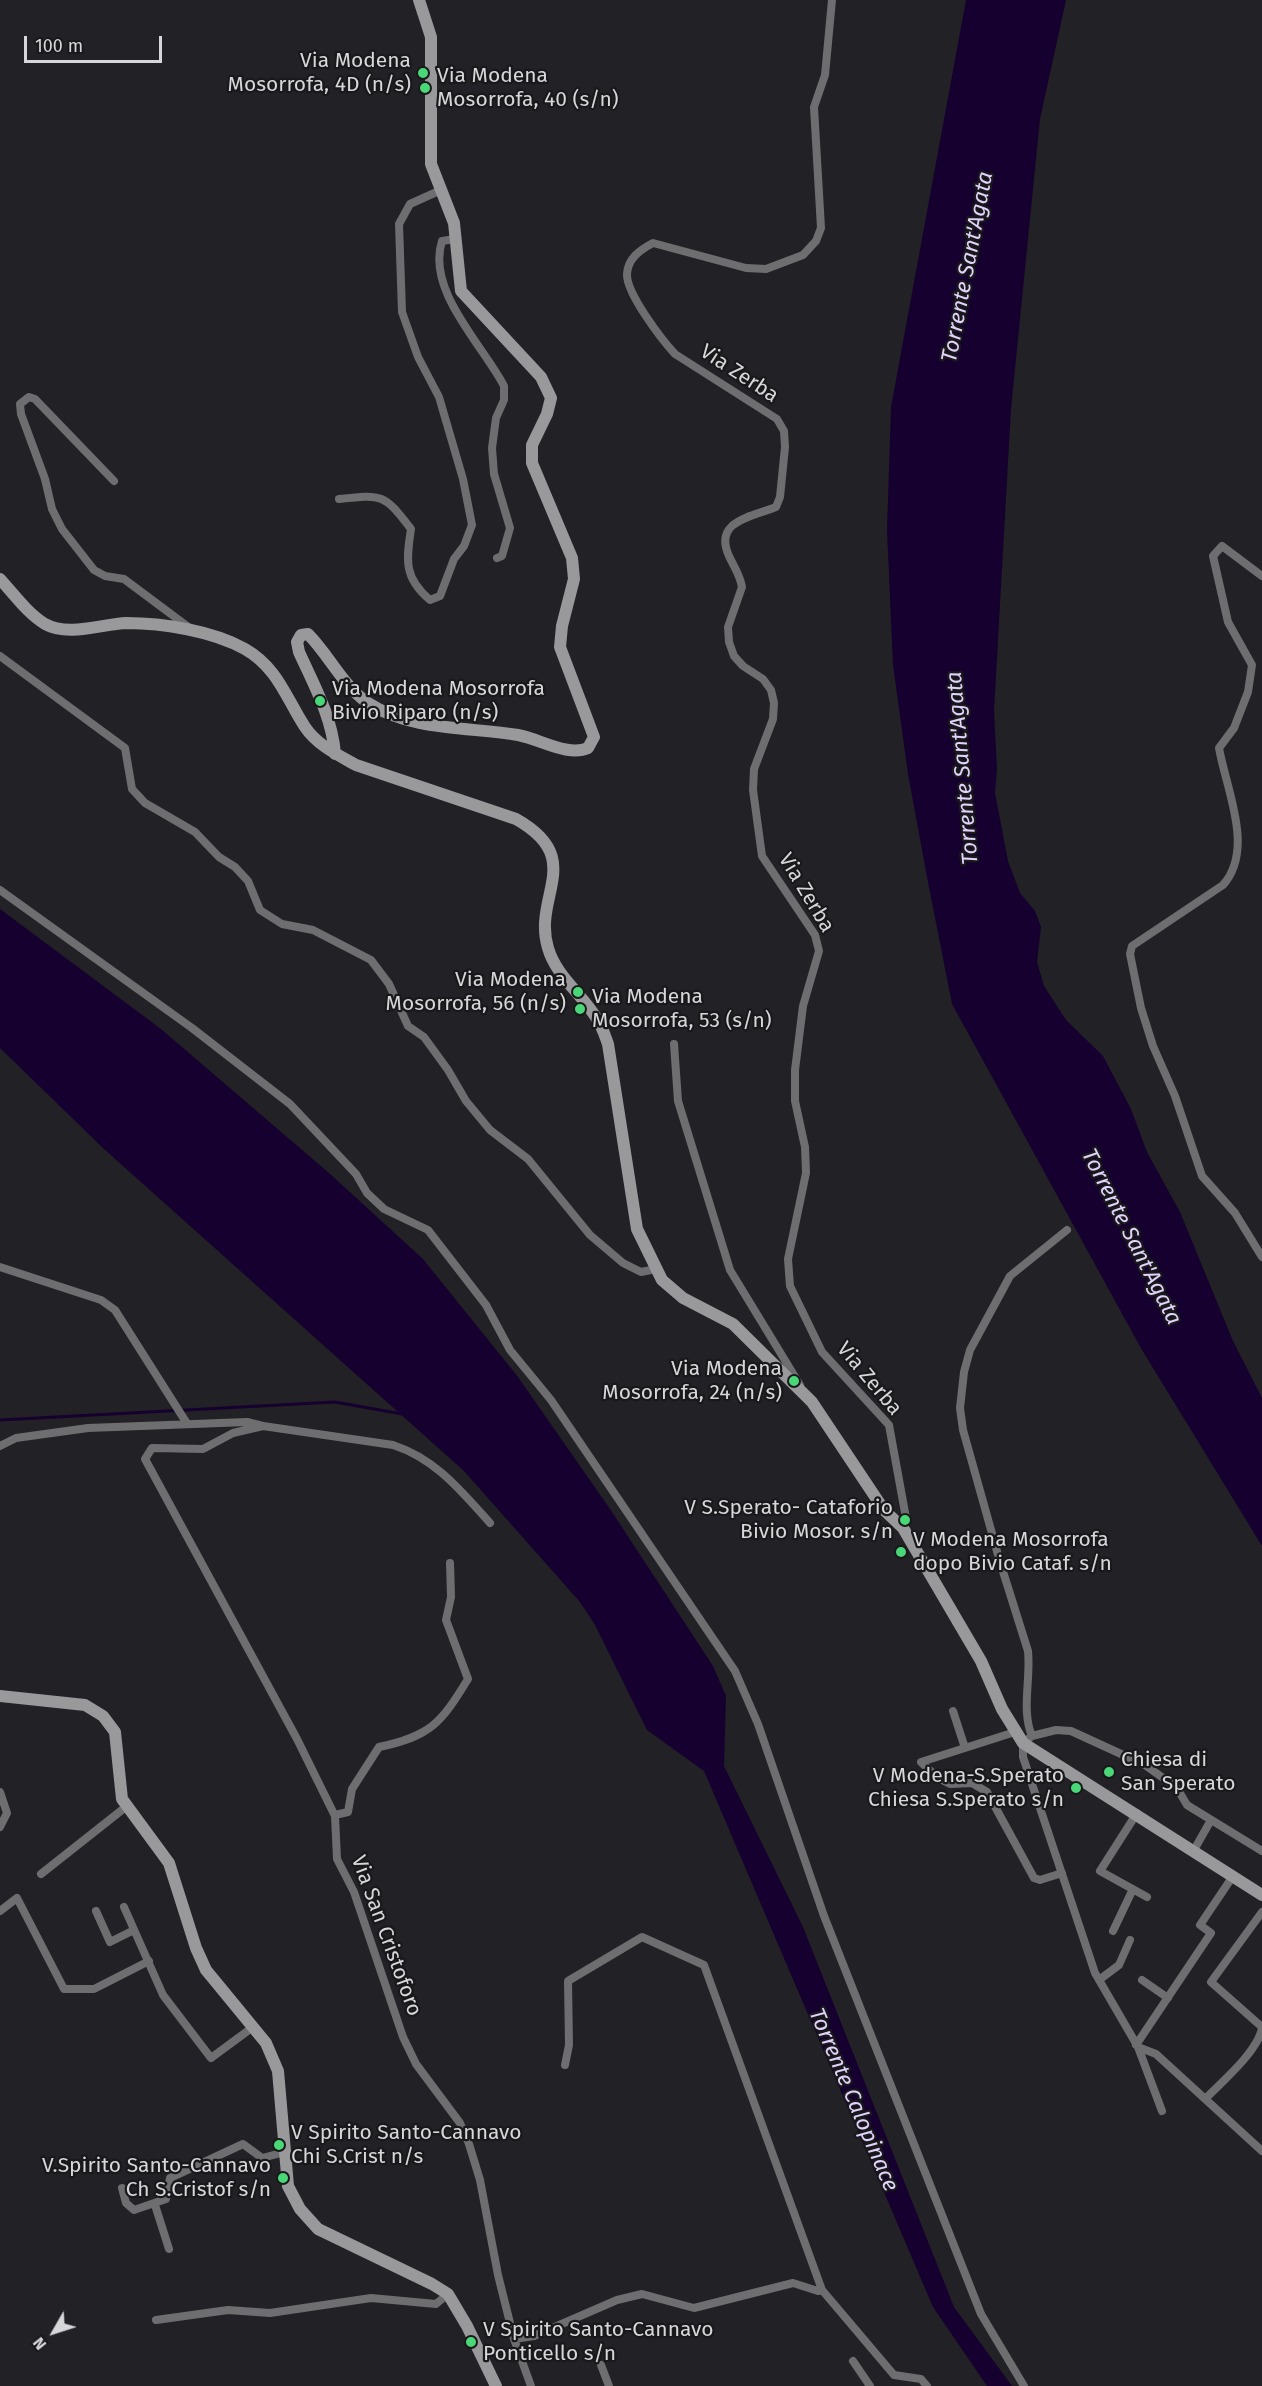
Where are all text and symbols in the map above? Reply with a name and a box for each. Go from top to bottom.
scale bar [27,24,165,62]
text: 100 m [35,35,83,57]
place label: Via Modena Mosorrofa, 4D (n/s) [228,48,411,98]
place label: Via Modena Mosorrofa, 40 (s/n) [437,63,619,113]
marker: Via Modena Mosorrofa, 4D (n/s) [416,66,430,80]
marker: Via Modena Mosorrofa, 40 (s/n) [418,81,432,95]
water label: Torrente Sant'Agata [937,169,999,365]
street label: Via Zerba [695,339,783,409]
water label: Torrente Sant'Agata [941,670,985,866]
place label: Via Modena Mosorrofa Bivio Riparo (n/s) [332,676,545,726]
marker: Via Modena Mosorrofa Bivio Riparo (n/s) [313,694,327,708]
street label: Via Zerba [772,849,840,937]
place label: Via Modena Mosorrofa, 56 (n/s) [386,967,566,1017]
place label: Via Modena Mosorrofa, 53 (s/n) [592,984,772,1034]
marker: Via Modena Mosorrofa, 56 (n/s) [571,985,585,999]
marker: Via Modena Mosorrofa, 53 (s/n) [573,1002,587,1016]
water label: Torrente Sant'Agata [1075,1145,1187,1329]
street label: Via Zerba [831,1337,907,1421]
place label: Via Modena Mosorrofa, 24 (n/s) [602,1356,782,1406]
marker: Via Modena Mosorrofa, 24 (n/s) [787,1374,801,1388]
place label: V S.Sperato- Cataforio Bivio Mosor. s/n [684,1495,893,1545]
marker: V S.Sperato- Cataforio Bivio Mosor. s/n [898,1513,912,1527]
place label: V Modena Mosorrofa dopo Bivio Cataf. s/n [913,1527,1112,1577]
marker: V Modena Mosorrofa dopo Bivio Cataf. s/n [894,1545,908,1559]
place label: Chiesa di San Sperato [1121,1747,1235,1797]
place label: V Modena-S.Sperato Chiesa S.Sperato s/n [868,1763,1064,1813]
marker: Chiesa di San Sperato [1102,1765,1116,1779]
marker: V Modena-S.Sperato Chiesa S.Sperato s/n [1069,1781,1083,1795]
street label: Via San Cristoforo [345,1852,427,2020]
water label: Torrente Calopinace [803,2005,903,2195]
place label: V Spirito Santo-Cannavo Chi S.Crist n/s [291,2120,522,2170]
marker: V Spirito Santo-Cannavo Chi S.Crist n/s [272,2138,286,2152]
place label: V.Spirito Santo-Cannavo Ch S.Cristof s/n [42,2153,271,2203]
marker: V.Spirito Santo-Cannavo Ch S.Cristof s/n [276,2171,290,2185]
north arrow [24,2302,84,2362]
place label: V Spirito Santo-Cannavo Ponticello s/n [483,2317,714,2367]
text: N [29,2334,50,2354]
marker: V Spirito Santo-Cannavo Ponticello s/n [464,2335,478,2349]

